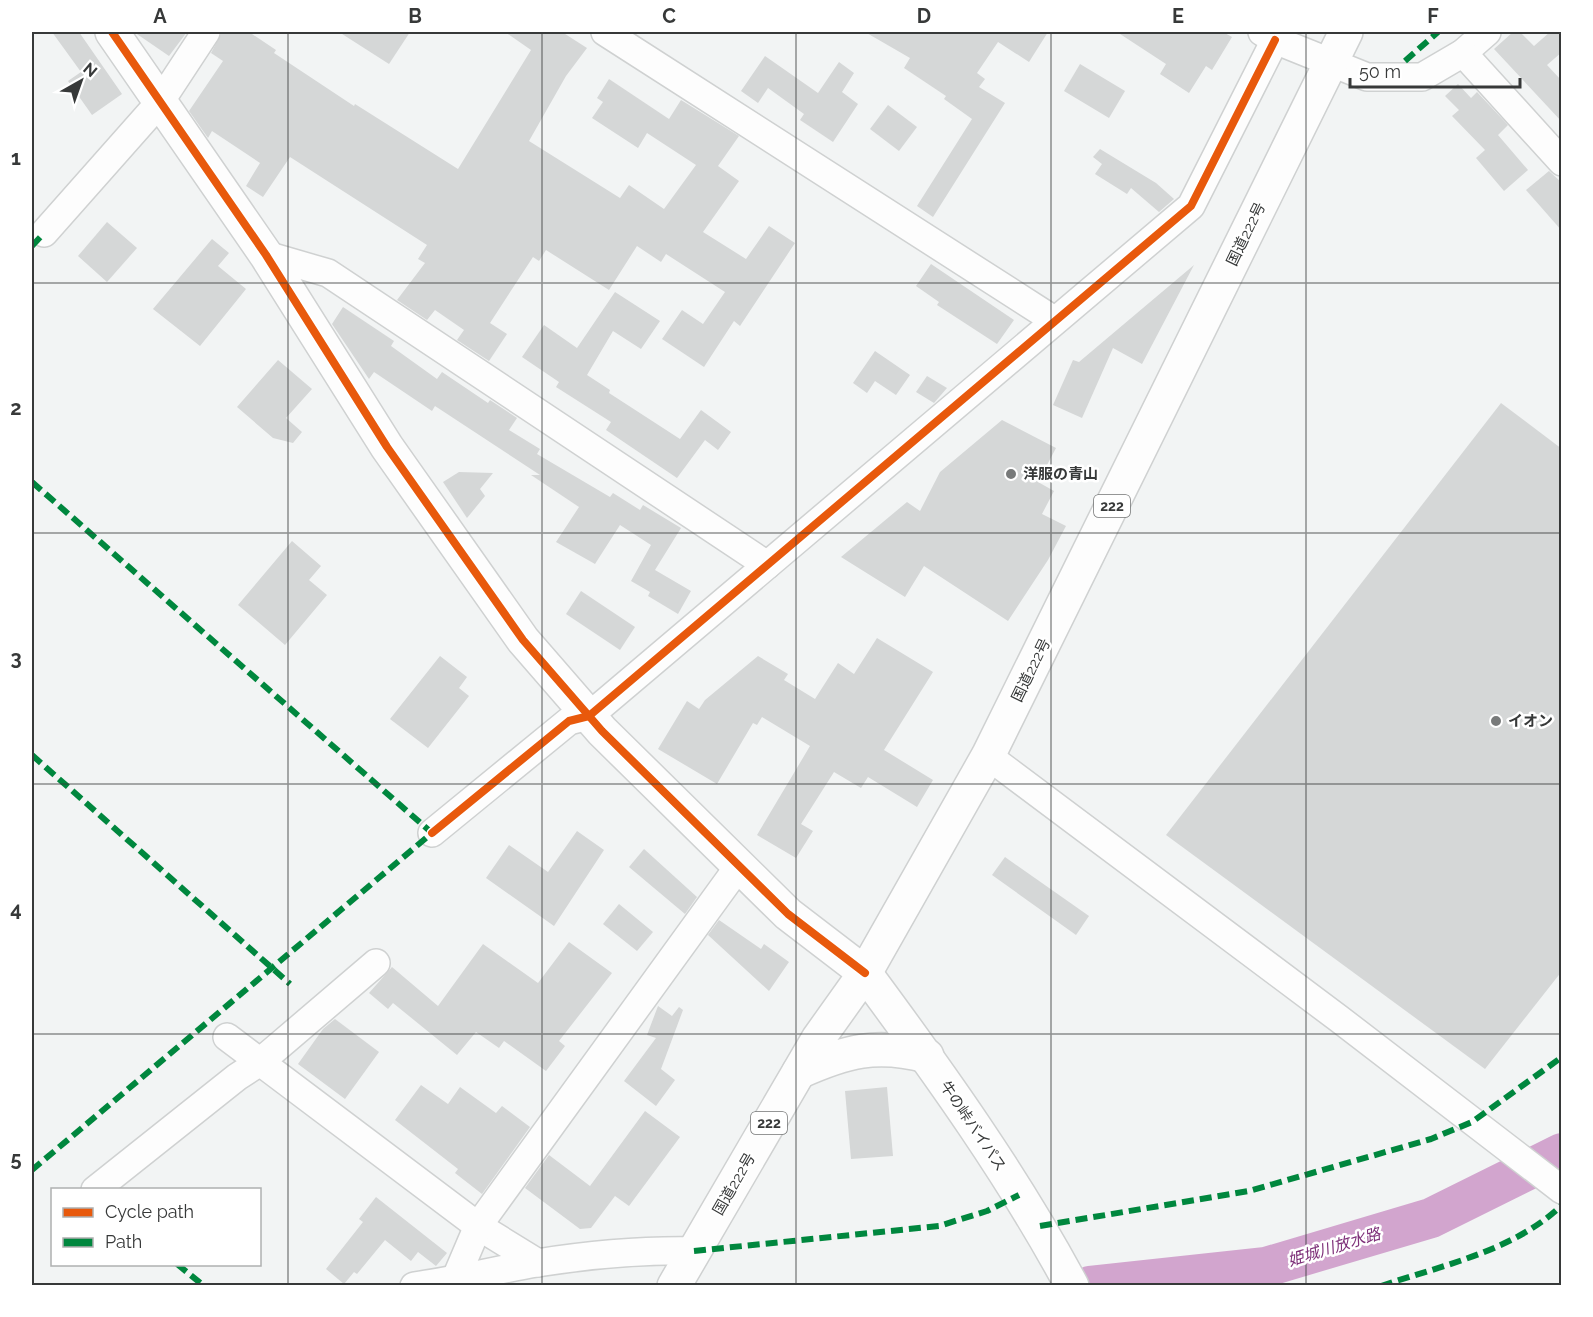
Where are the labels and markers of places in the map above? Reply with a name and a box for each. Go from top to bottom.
place label: 洋服の青山 [1023,465,1098,483]
marker: 洋服の青山 [1004,467,1018,481]
place label: イオン [1508,712,1553,730]
marker: イオン [1489,714,1503,728]

